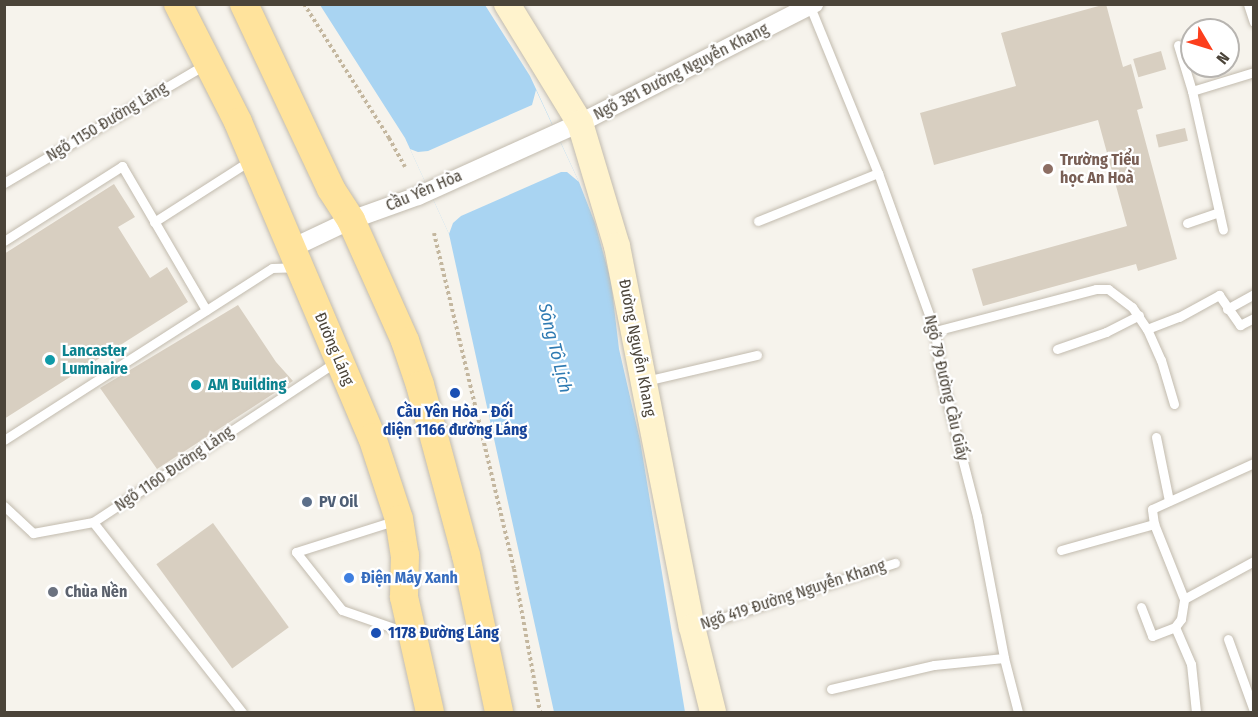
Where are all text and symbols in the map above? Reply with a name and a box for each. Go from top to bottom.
north arrow [1180,18,1240,78]
street label: Ngõ 381 Đường Nguyễn Khang [590,19,772,125]
text: N [1213,49,1233,68]
street label: Ngõ 1150 Đường Láng [43,78,171,166]
place label: Trường Tiểu học An Hoà [1060,150,1140,188]
marker: Trường Tiểu học An Hoà [1041,162,1055,176]
street label: Cầu Yên Hòa [383,166,465,216]
street label: Đường Nguyễn Khang [614,278,660,418]
water label: Sông Tô Lịch [533,301,577,395]
street label: Đường Láng [310,310,358,388]
street label: Ngõ 79 Đường Cầu Giấy [920,313,972,463]
place label: Lancaster Luminaire [62,341,128,379]
marker: Lancaster Luminaire [43,353,57,367]
place label: AM Building [208,375,286,395]
marker: AM Building [189,378,203,392]
marker: Cầu Yên Hòa - Đối diện 1166 đường Láng [448,386,462,400]
place label: Cầu Yên Hòa - Đối diện 1166 đường Láng [383,402,527,440]
street label: Ngõ 1160 Đường Láng [111,422,237,516]
place label: PV Oil [319,492,358,512]
marker: PV Oil [300,495,314,509]
street label: Ngõ 419 Đường Nguyễn Khang [698,556,888,634]
place label: Điện Máy Xanh [361,568,458,588]
marker: Điện Máy Xanh [342,571,356,585]
place label: Chùa Nền [65,582,127,602]
marker: Chùa Nền [46,585,60,599]
place label: 1178 Đường Láng [388,623,499,643]
marker: 1178 Đường Láng [369,626,383,640]

